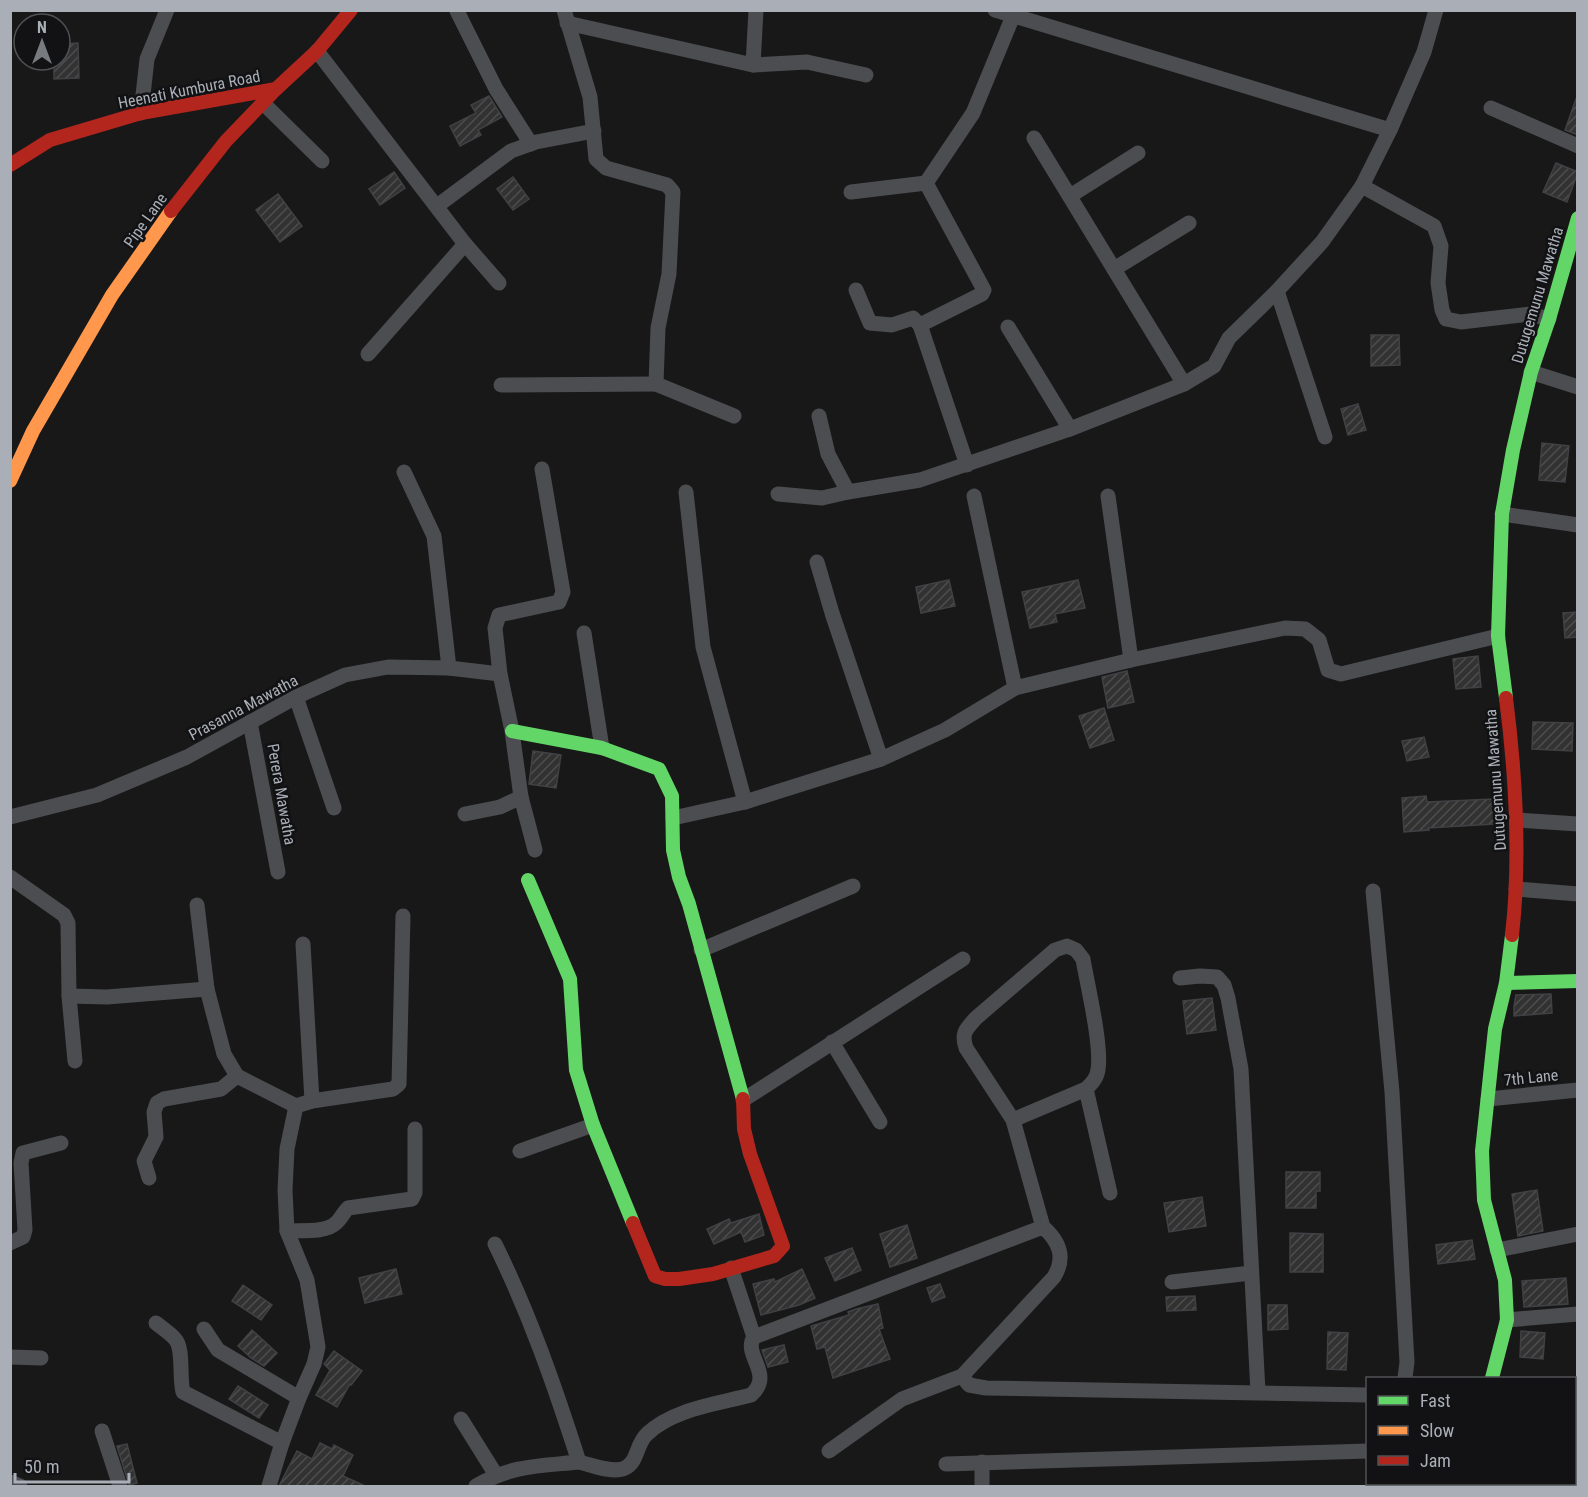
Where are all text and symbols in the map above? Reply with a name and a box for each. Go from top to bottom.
north arrow [12,12,72,72]
text: N [37,18,47,37]
street label: Heenati Kumbura Road [116,66,262,113]
street label: Pipe Lane [120,189,171,251]
street label: Dutugemunu Mawatha [1508,225,1567,366]
street label: Prasanna Mawatha [185,671,301,744]
street label: Dutugemunu Mawatha [1481,709,1510,851]
street label: Perera Mawatha [263,742,300,846]
street label: 7th Lane [1503,1065,1559,1090]
legend [1366,1377,1576,1485]
text: Fast [1420,1390,1451,1411]
text: Slow [1420,1420,1455,1441]
scale bar [15,1446,129,1484]
text: Jam [1420,1450,1451,1471]
text: 50 m [24,1456,59,1477]

